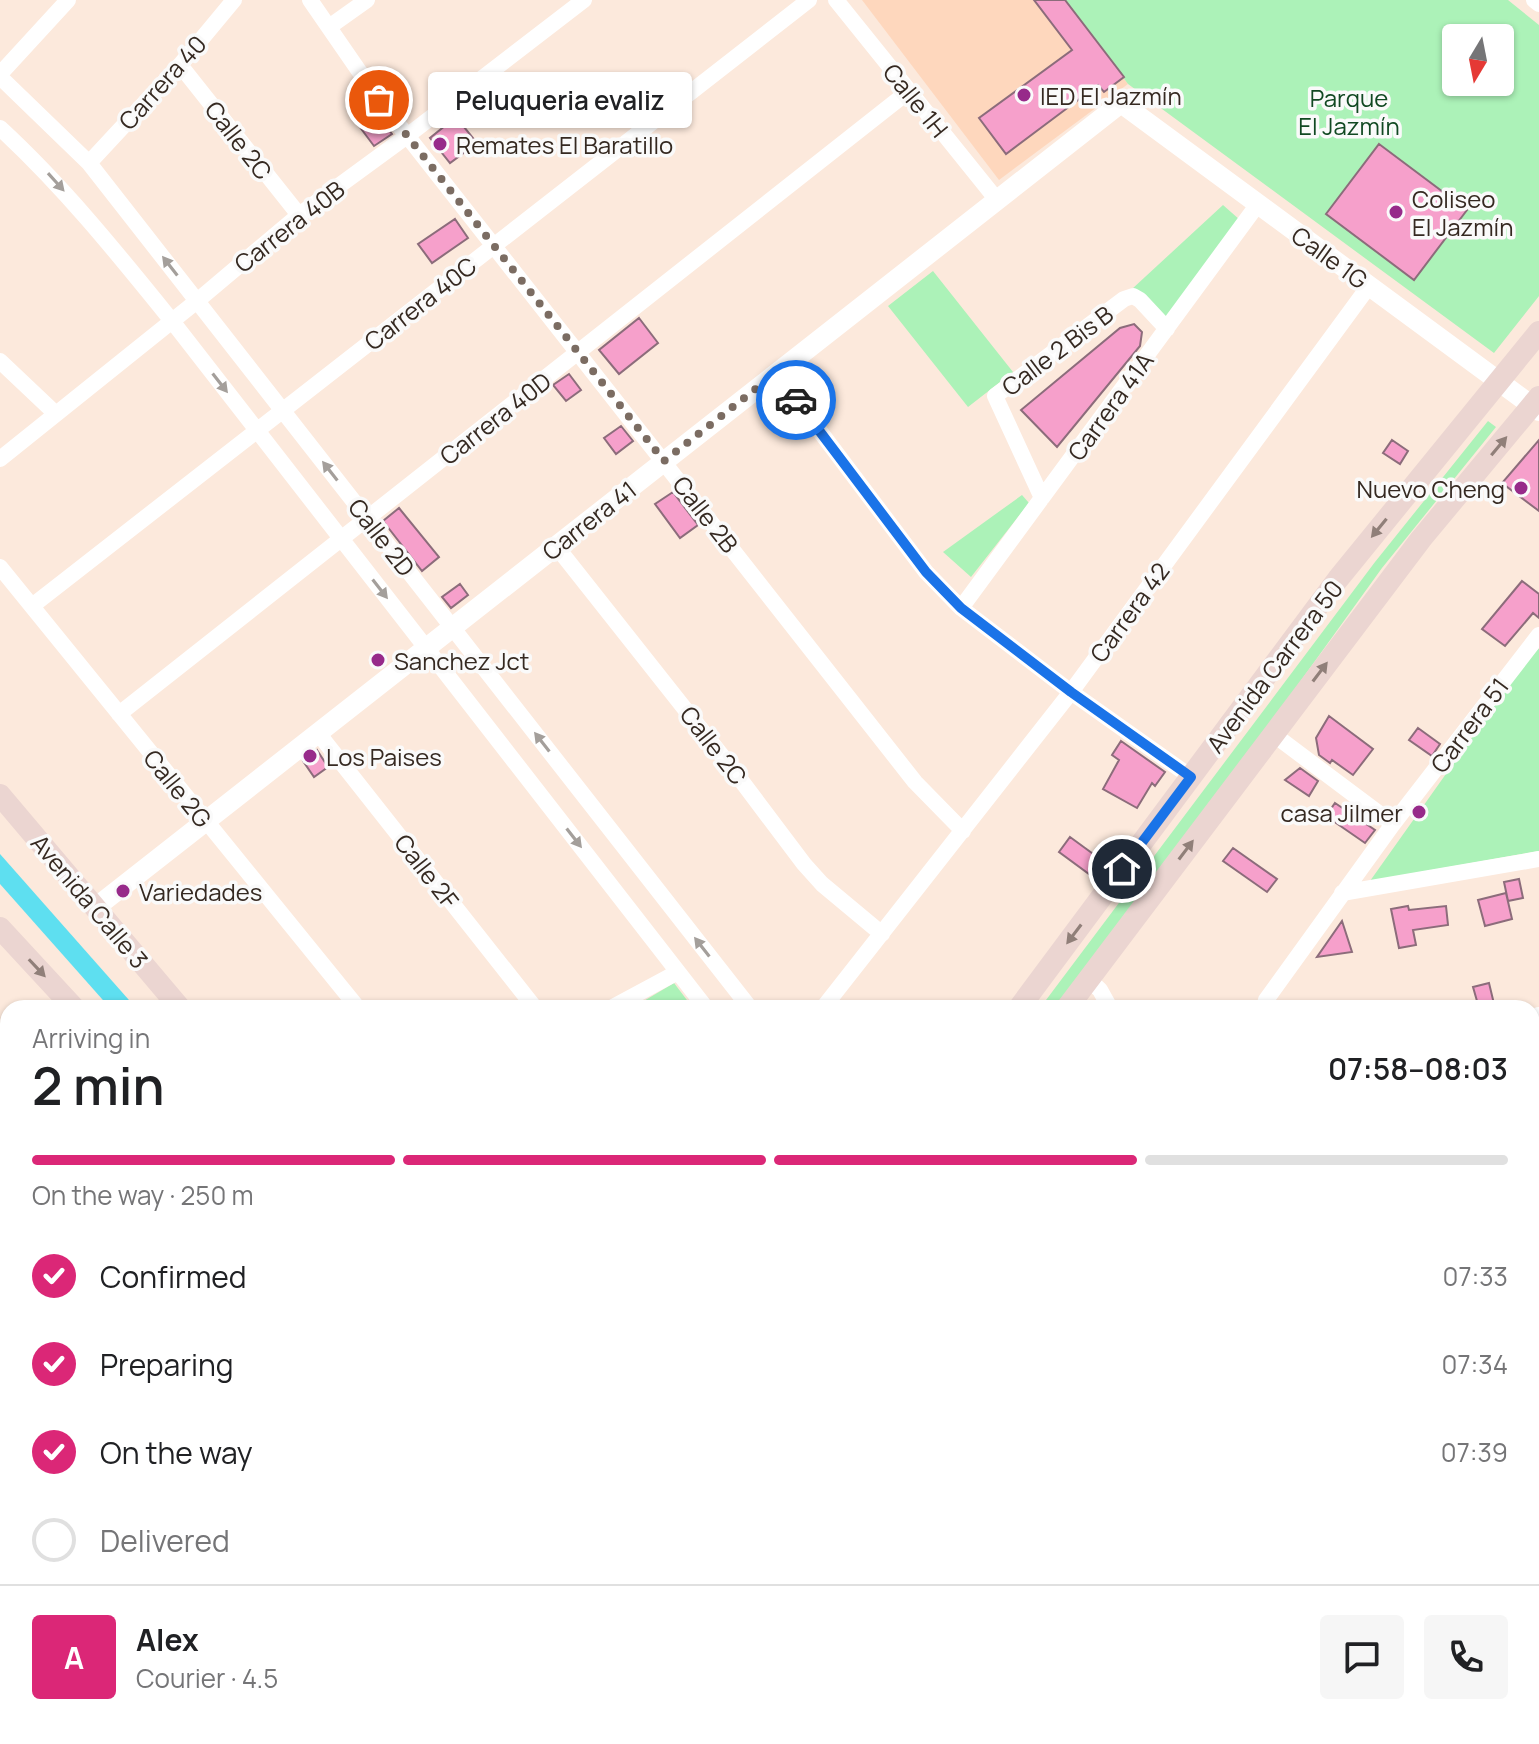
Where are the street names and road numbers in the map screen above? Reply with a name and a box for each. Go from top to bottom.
street label: Carrera 40 [111,28,213,136]
street label: Calle 1H [876,56,956,144]
street label: Calle 2C [198,94,280,186]
street label: Carrera 40B [227,173,351,279]
street label: Calle 1G [1285,218,1375,296]
street label: Carrera 40C [357,249,483,357]
street label: Calle 2 Bis B [995,297,1119,403]
street label: Carrera 41A [1059,345,1161,467]
street label: Carrera 40D [433,364,557,472]
street label: Calle 2B [666,469,746,559]
street label: Carrera 41 [535,473,643,567]
street label: Calle 2D [341,491,423,583]
street label: Carrera 42 [1082,555,1176,669]
street label: Avenida Carrera 50 [1198,573,1350,759]
street label: Carrera 51 [1422,671,1516,779]
street label: Calle 2C [673,699,755,791]
street label: Calle 2G [136,742,220,834]
street label: Avenida Calle 3 [24,827,156,975]
street label: Calle 2F [387,827,467,915]

